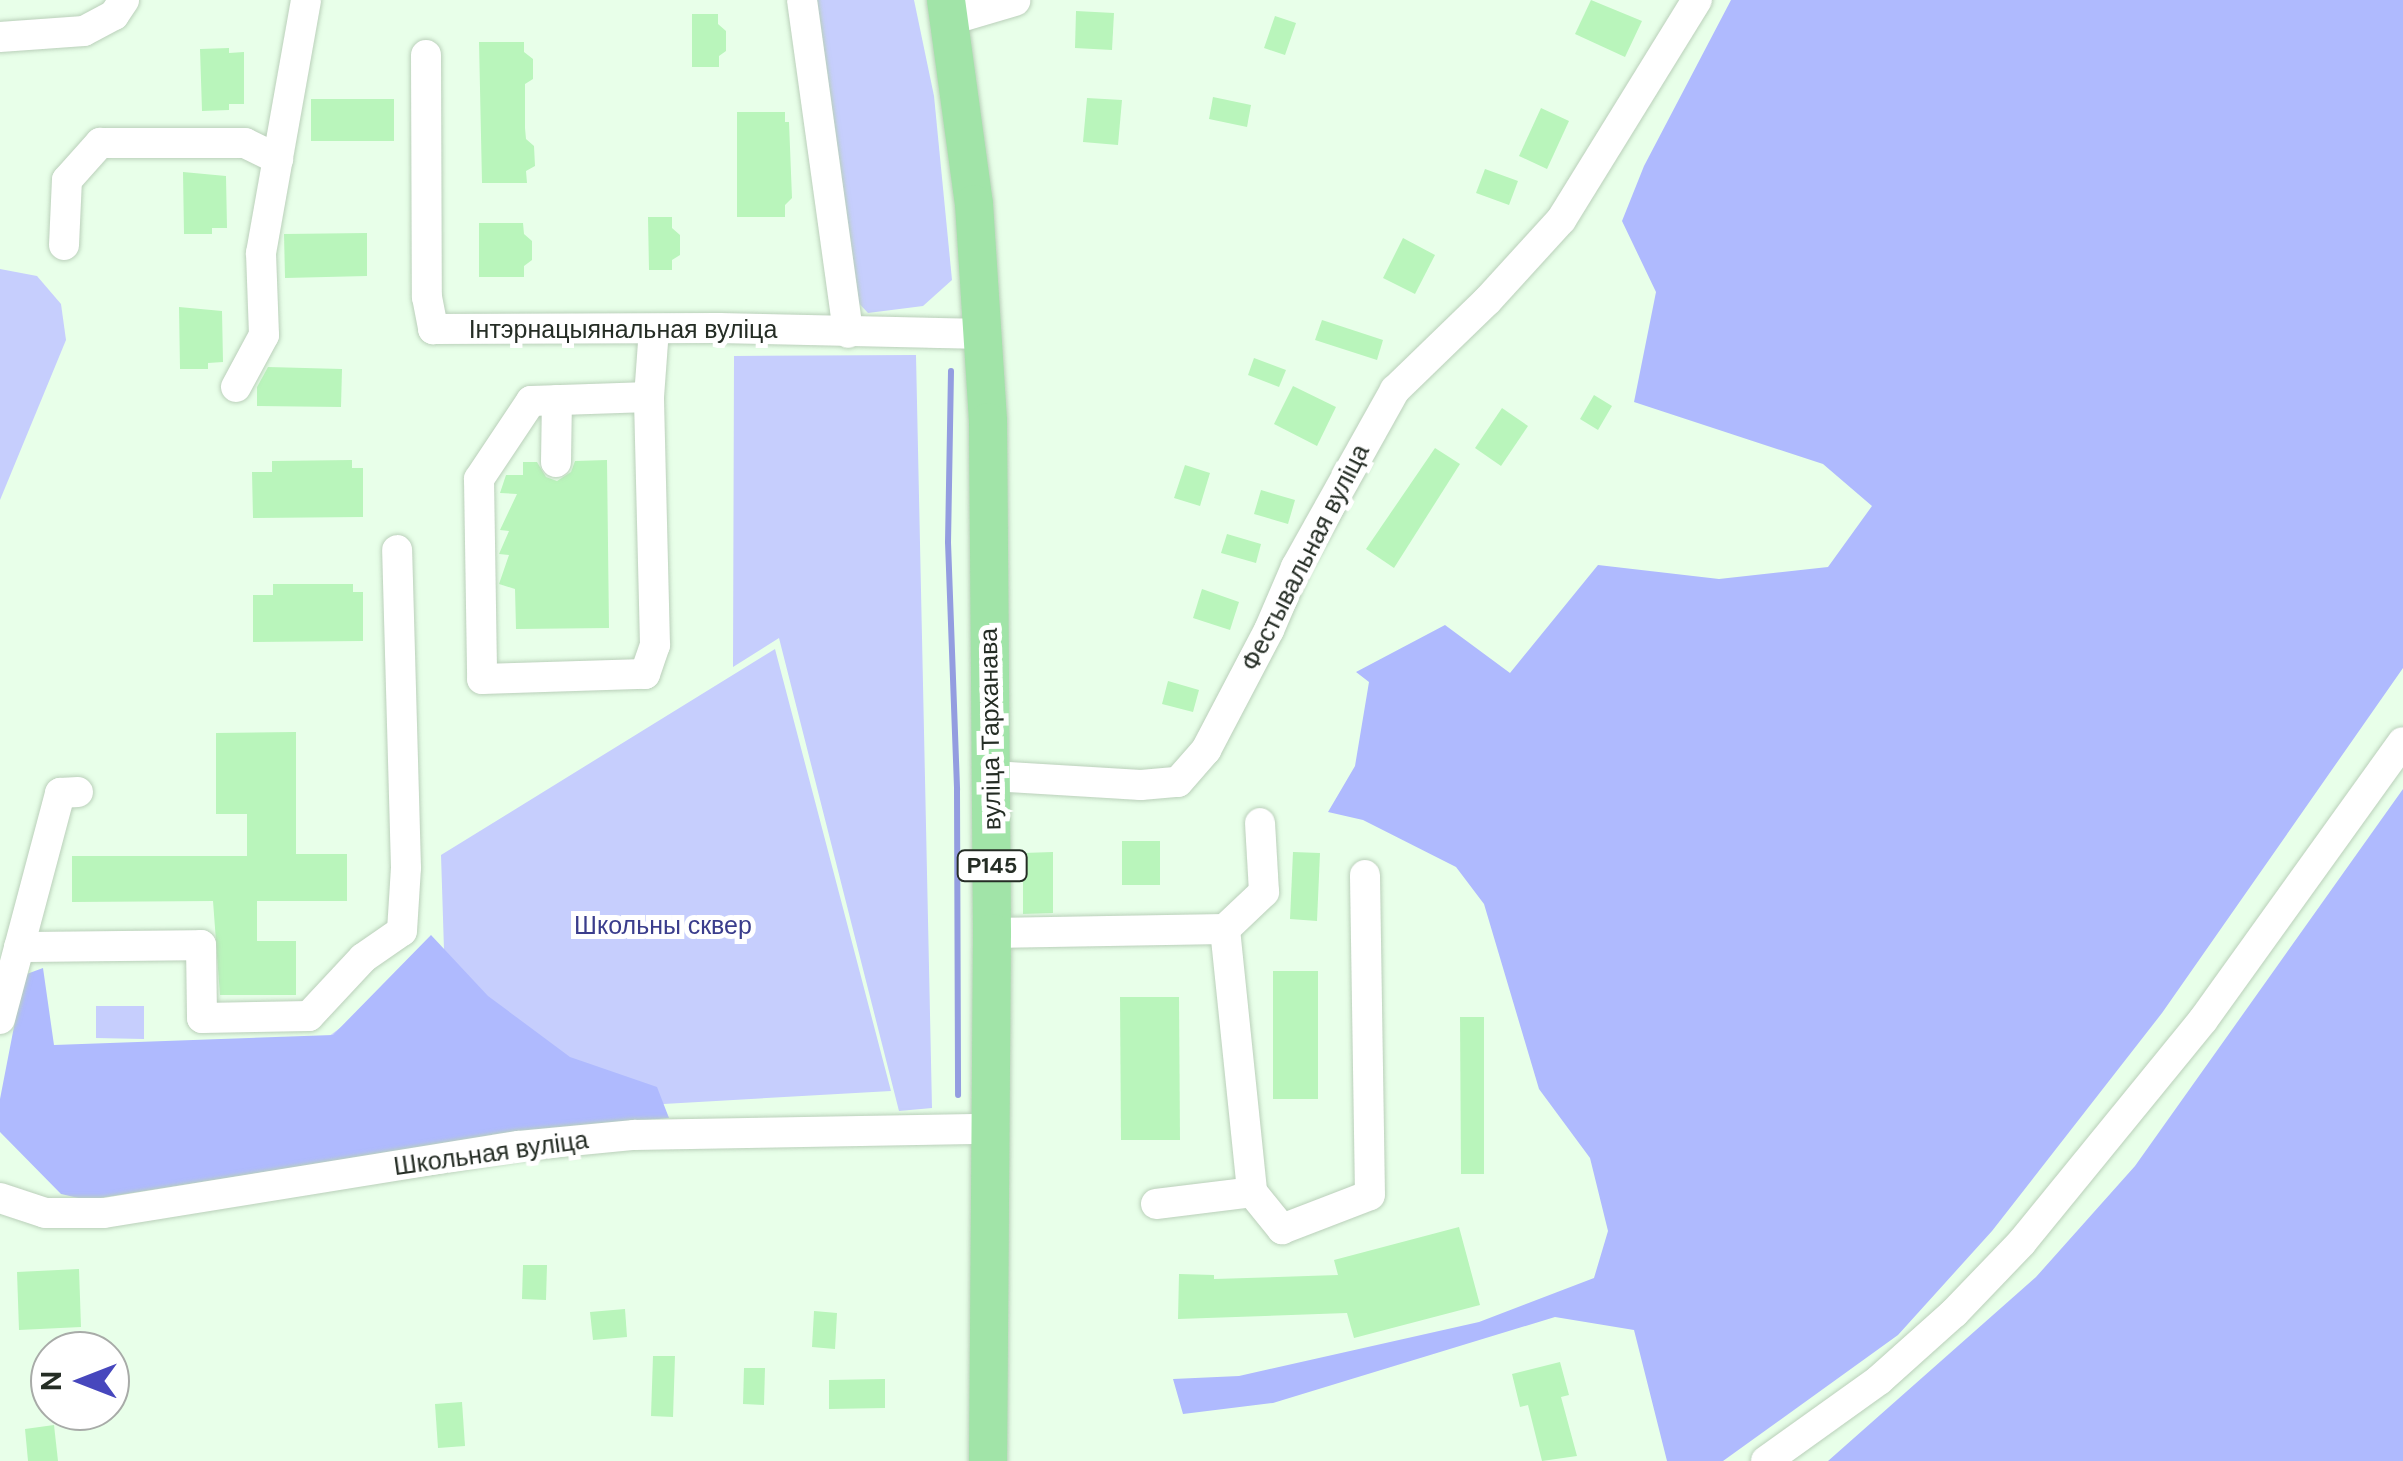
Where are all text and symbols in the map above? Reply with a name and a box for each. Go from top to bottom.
street label: Інтэрнацыянальная вуліца [469,315,777,345]
street label: Фестывальная вуліца [1236,440,1376,676]
street label: вуліца Тарханава [974,628,1008,830]
road number: Р145 [954,849,1030,883]
park label: Школьны сквер [574,911,752,941]
street label: Школьная вуліца [392,1126,590,1182]
north arrow [30,1331,130,1431]
text: N [33,1371,70,1391]

